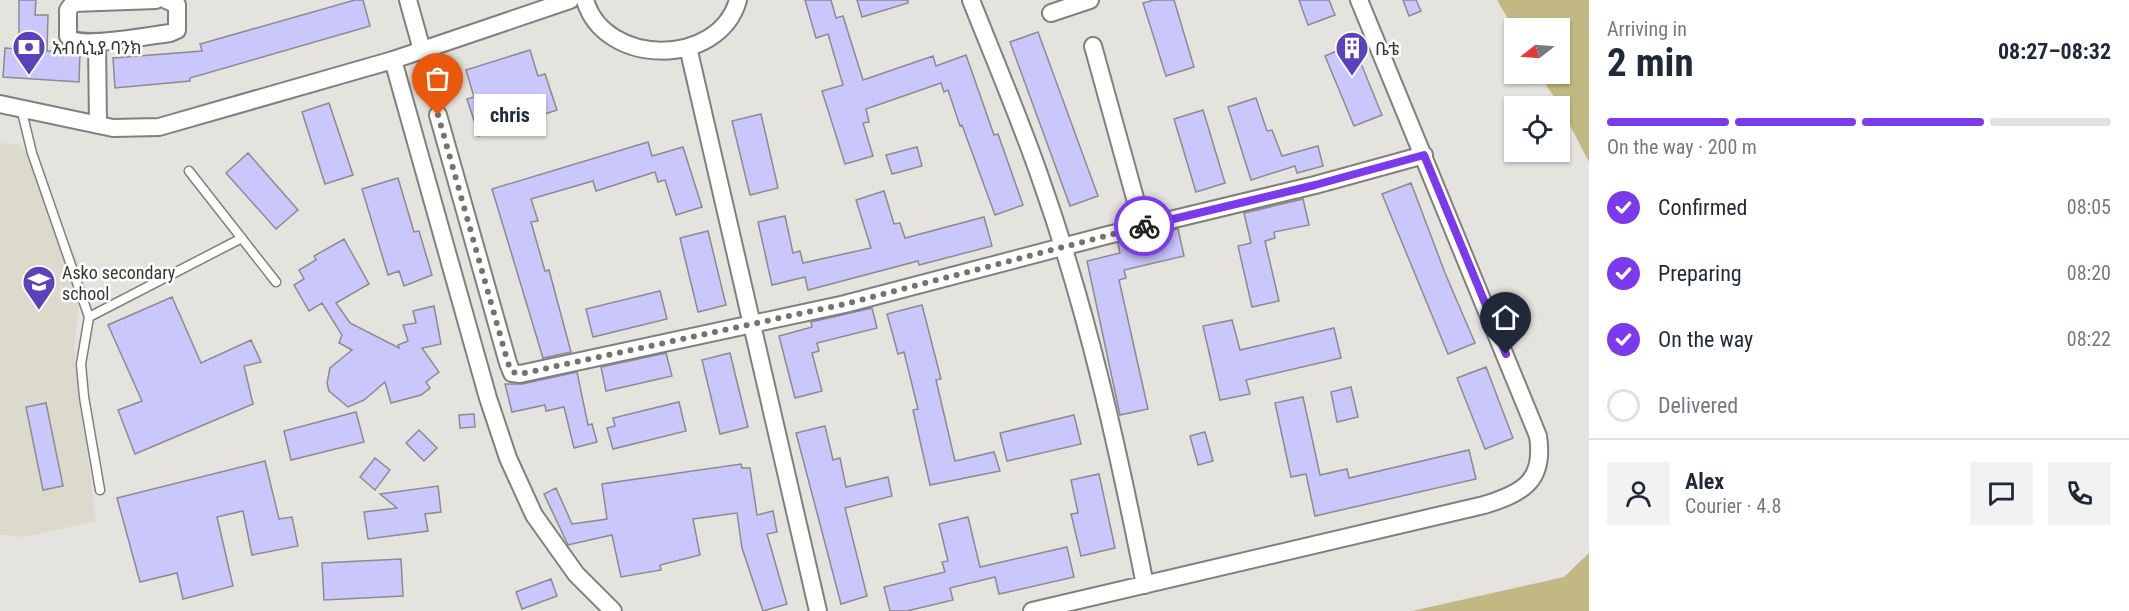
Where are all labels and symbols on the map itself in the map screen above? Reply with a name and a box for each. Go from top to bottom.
north arrow [1504,18,1570,84]
bank icon: አብሲኒያ ባንክ [11,29,47,76]
building icon: ቤቴ [1334,30,1370,77]
place label: አብሲኒያ ባንክ [52,37,142,58]
place label: ቤቴ [1375,38,1399,59]
pin [412,53,463,115]
callout: chris [474,94,546,136]
courier [1114,196,1174,256]
place label: Asko secondary school [62,262,176,304]
school or university icon: Asko secondary school [21,264,57,311]
pin [1480,292,1531,354]

